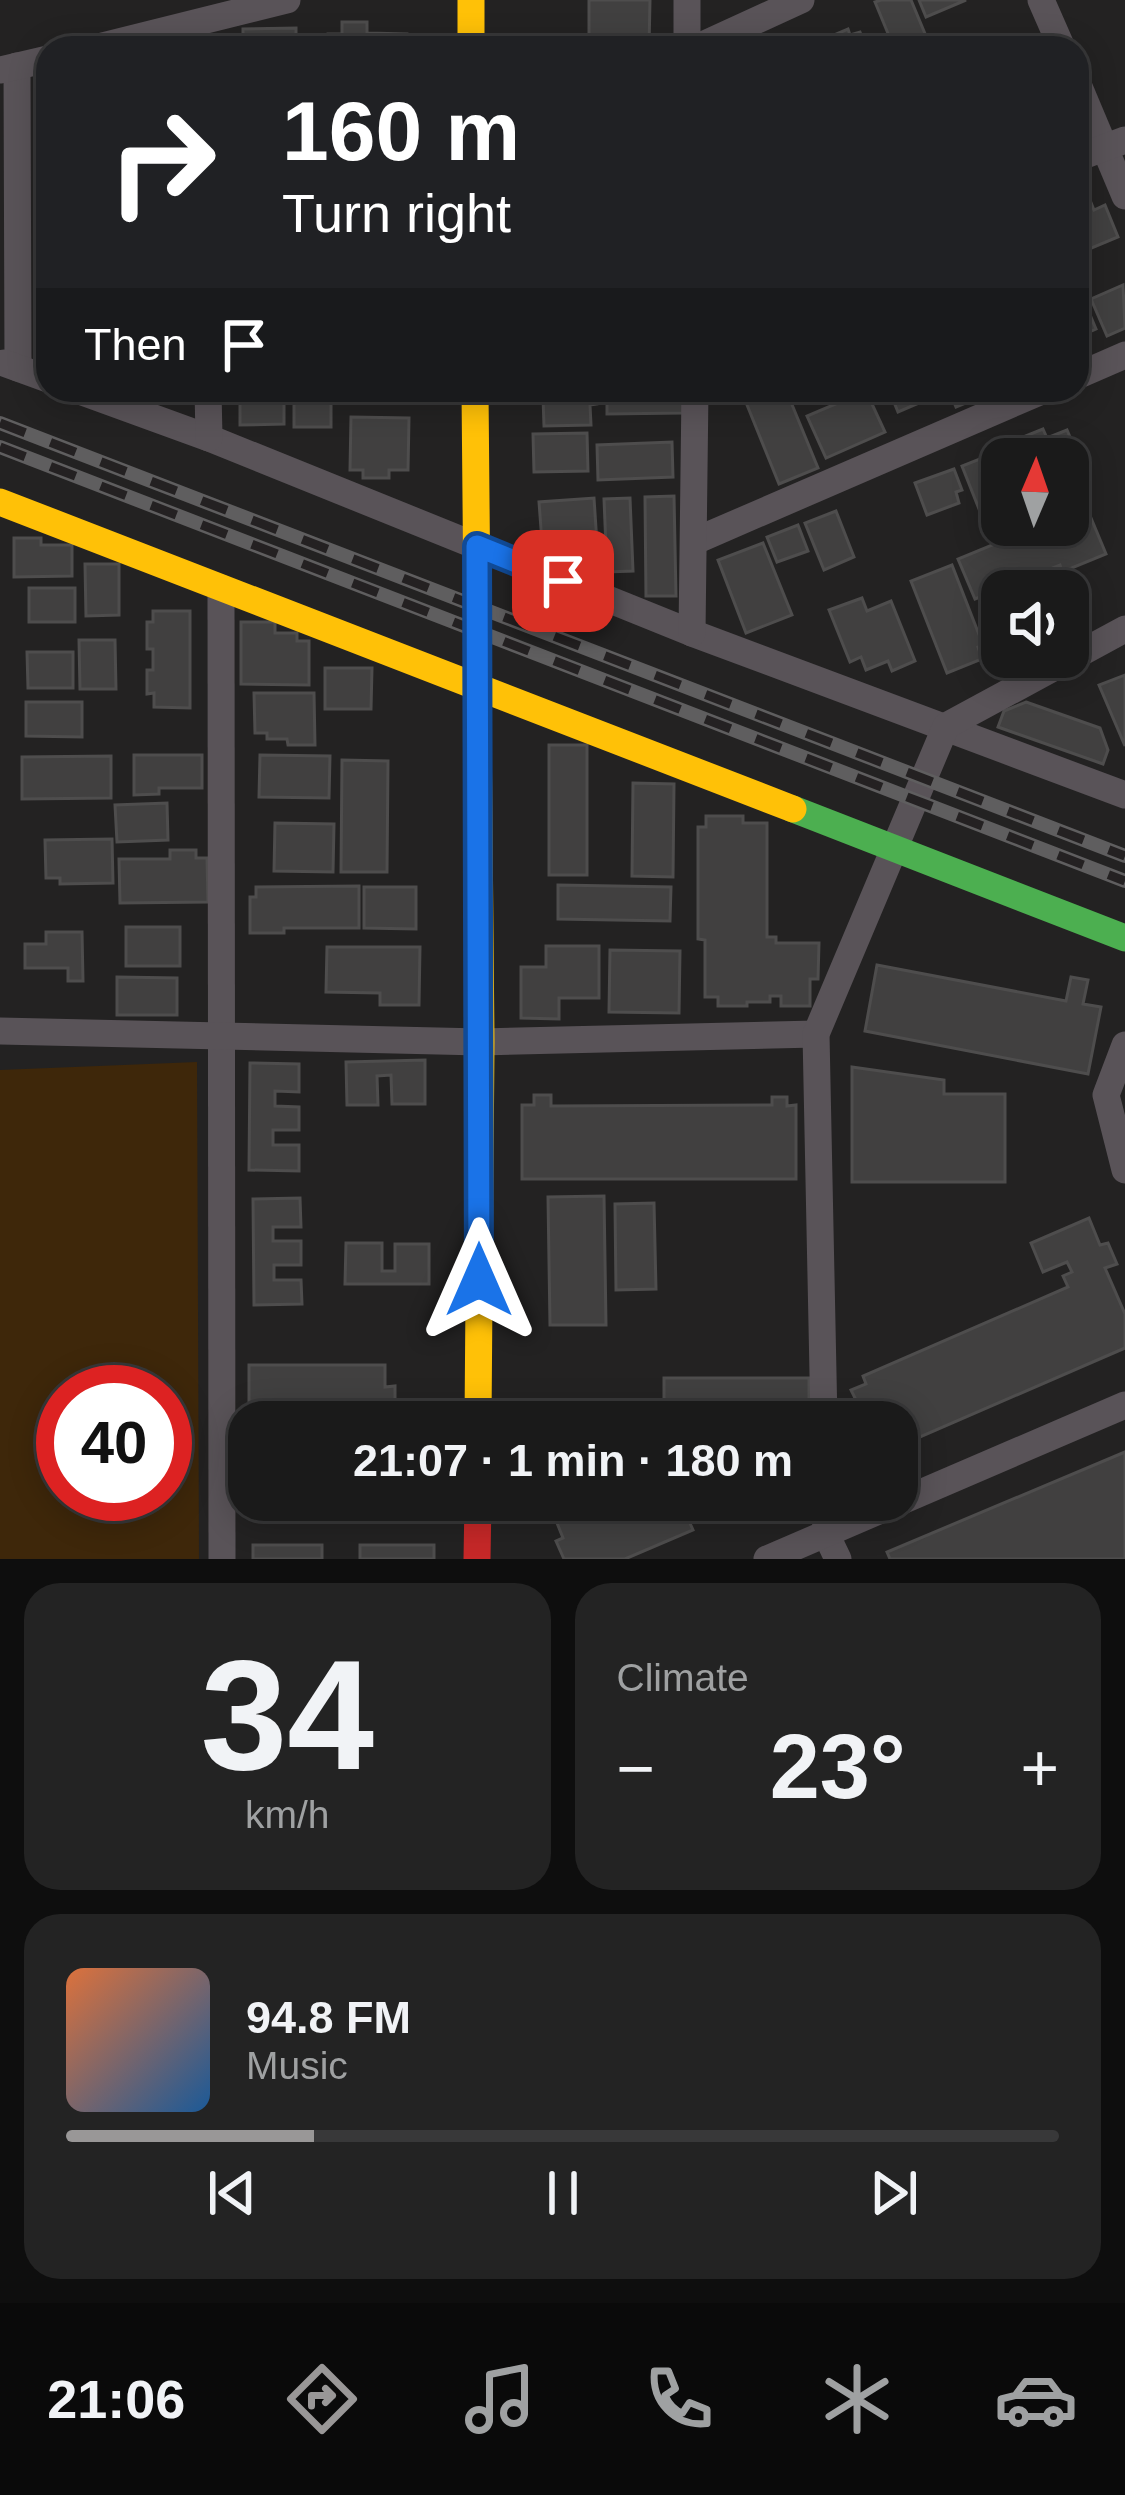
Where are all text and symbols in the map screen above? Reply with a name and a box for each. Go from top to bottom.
icon: right [84,84,240,240]
text: 160 m [282,84,520,178]
text: Turn right [282,183,511,243]
icon: arrive [211,312,277,378]
text: Then [84,319,187,370]
north arrow [981,438,1089,546]
map controls [981,438,1089,678]
pin [512,530,614,632]
icon: arrive [530,548,596,614]
button: sound [981,570,1089,678]
position arrow [416,1217,542,1343]
speed limit sign: 40 [36,1365,192,1521]
text: 21:07 · 1 min · 180 m [353,1435,793,1486]
text: 34 [200,1628,374,1802]
text: Climate [617,1656,749,1699]
text: 23° [770,1717,906,1817]
text: − [617,1731,655,1805]
text: + [1020,1731,1059,1805]
text: km/h [245,1793,330,1836]
text: 94.8 FM [246,1992,411,2043]
text: Music [246,2044,348,2087]
icon: previous [199,2160,265,2226]
icon: pause [530,2160,596,2226]
icon: next [861,2160,927,2226]
icon: directions [280,2357,364,2441]
icon: music [458,2357,542,2441]
icon: phone [637,2357,721,2441]
icon: climate [815,2357,899,2441]
icon: car [994,2357,1078,2441]
text: 21:06 [47,2369,185,2429]

